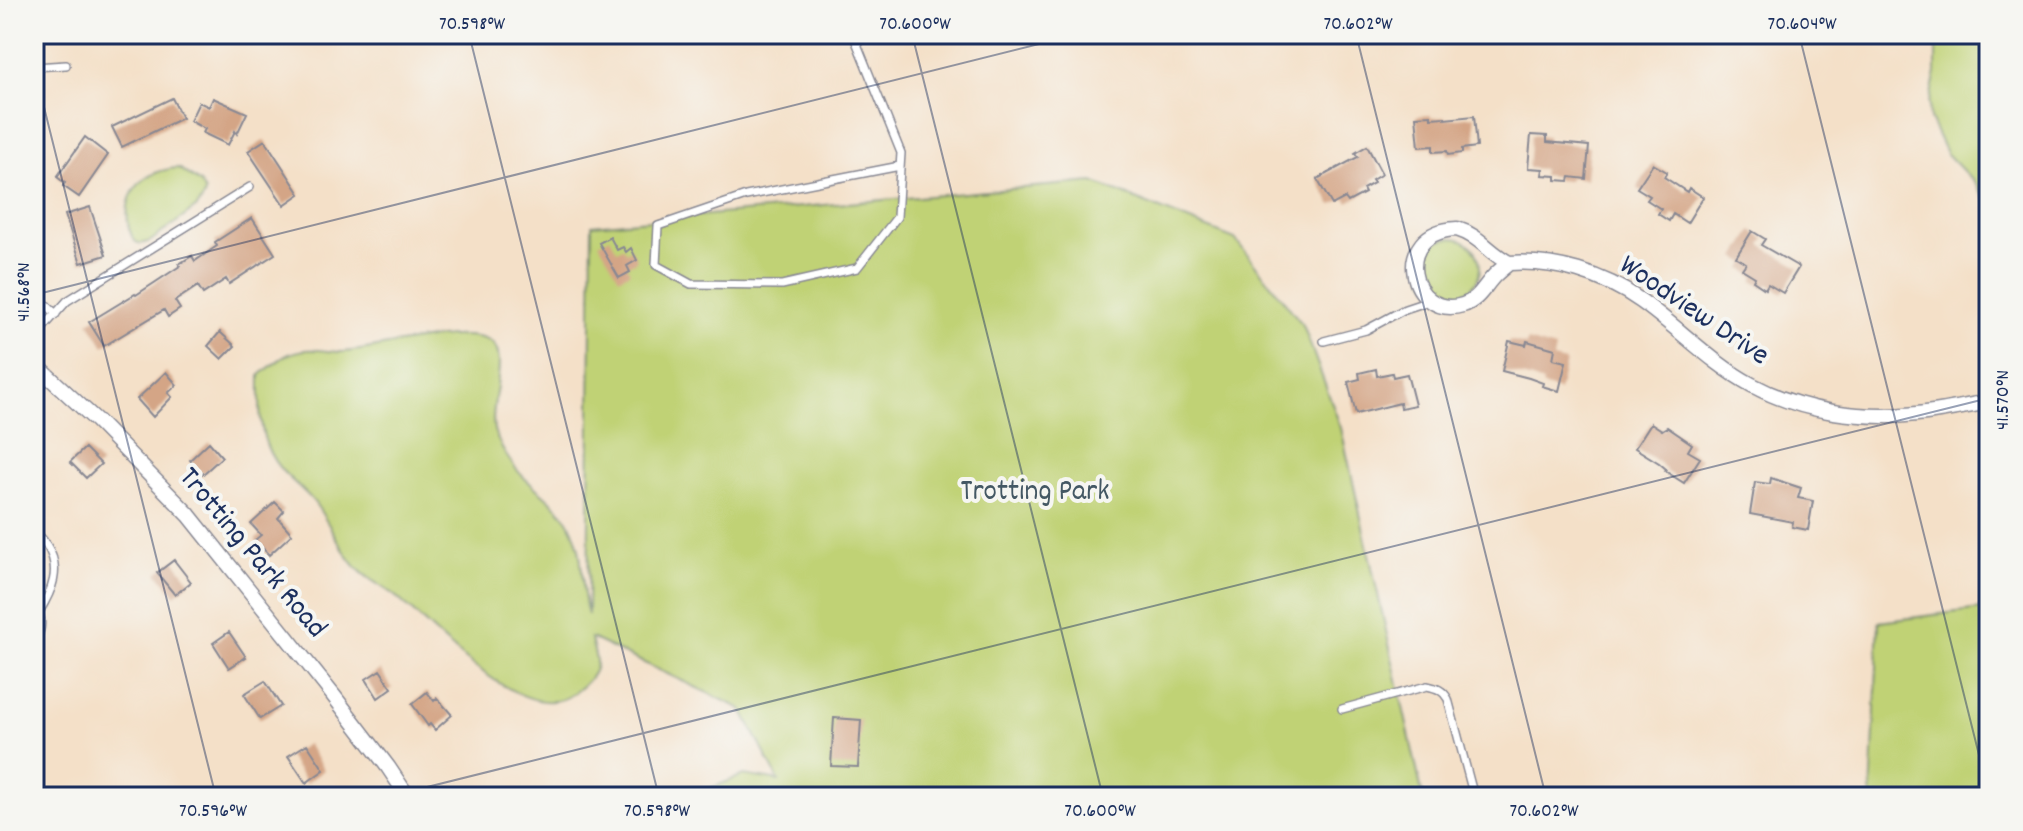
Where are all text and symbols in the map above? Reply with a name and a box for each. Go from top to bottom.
text: 70.598°W [439,11,506,39]
text: 70.600°W [879,11,951,39]
text: 70.602°W [1323,11,1393,39]
text: 70.604°W [1768,11,1837,39]
street label: Woodview Drive [1609,246,1777,378]
text: 41.568°N [11,262,39,322]
text: 41.570°N [1990,370,2018,430]
street label: Trotting Park Road [166,459,336,649]
park label: Trotting Park [960,472,1110,515]
text: 70.596°W [179,798,248,826]
text: 70.598°W [624,798,691,826]
text: 70.600°W [1064,798,1136,826]
text: 70.602°W [1509,798,1579,826]

